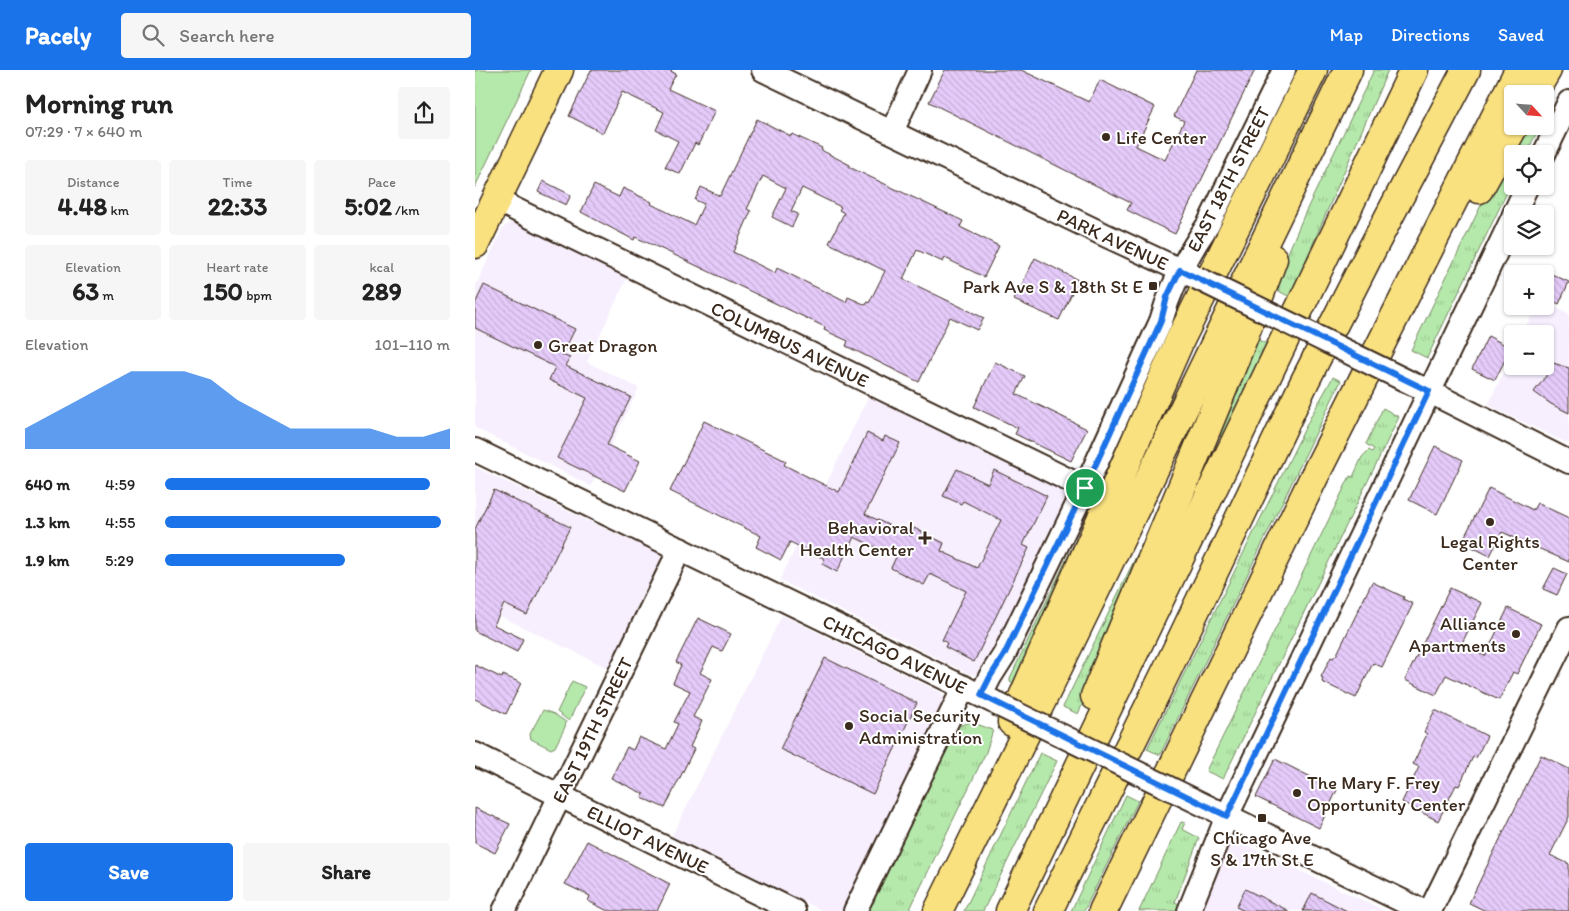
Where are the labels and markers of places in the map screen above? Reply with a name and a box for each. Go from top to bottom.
place label: Life Center [1116,126,1207,149]
marker: Life Center [1100,131,1112,143]
place label: Park Ave S & 18th St E [963,275,1143,298]
marker: Park Ave S & 18th St E [1147,280,1159,292]
place label: Great Dragon [548,334,657,357]
marker: Great Dragon [532,339,544,351]
pin [1064,467,1106,509]
place label: Behavioral Health Center [800,516,915,561]
marker: Legal Rights Center [1484,516,1496,528]
place label: Legal Rights Center [1440,530,1540,575]
marker: Behavioral Health Center [918,531,932,545]
place label: Alliance Apartments [1409,612,1506,657]
marker: Alliance Apartments [1510,628,1522,640]
place label: Social Security Administration [859,704,982,749]
marker: Social Security Administration [843,720,855,732]
place label: The Mary F. Frey Opportunity Center [1307,771,1466,816]
marker: The Mary F. Frey Opportunity Center [1291,787,1303,799]
marker: Chicago Ave S & 17th St E [1256,812,1268,824]
place label: Chicago Ave S & 17th St E [1210,826,1314,871]

